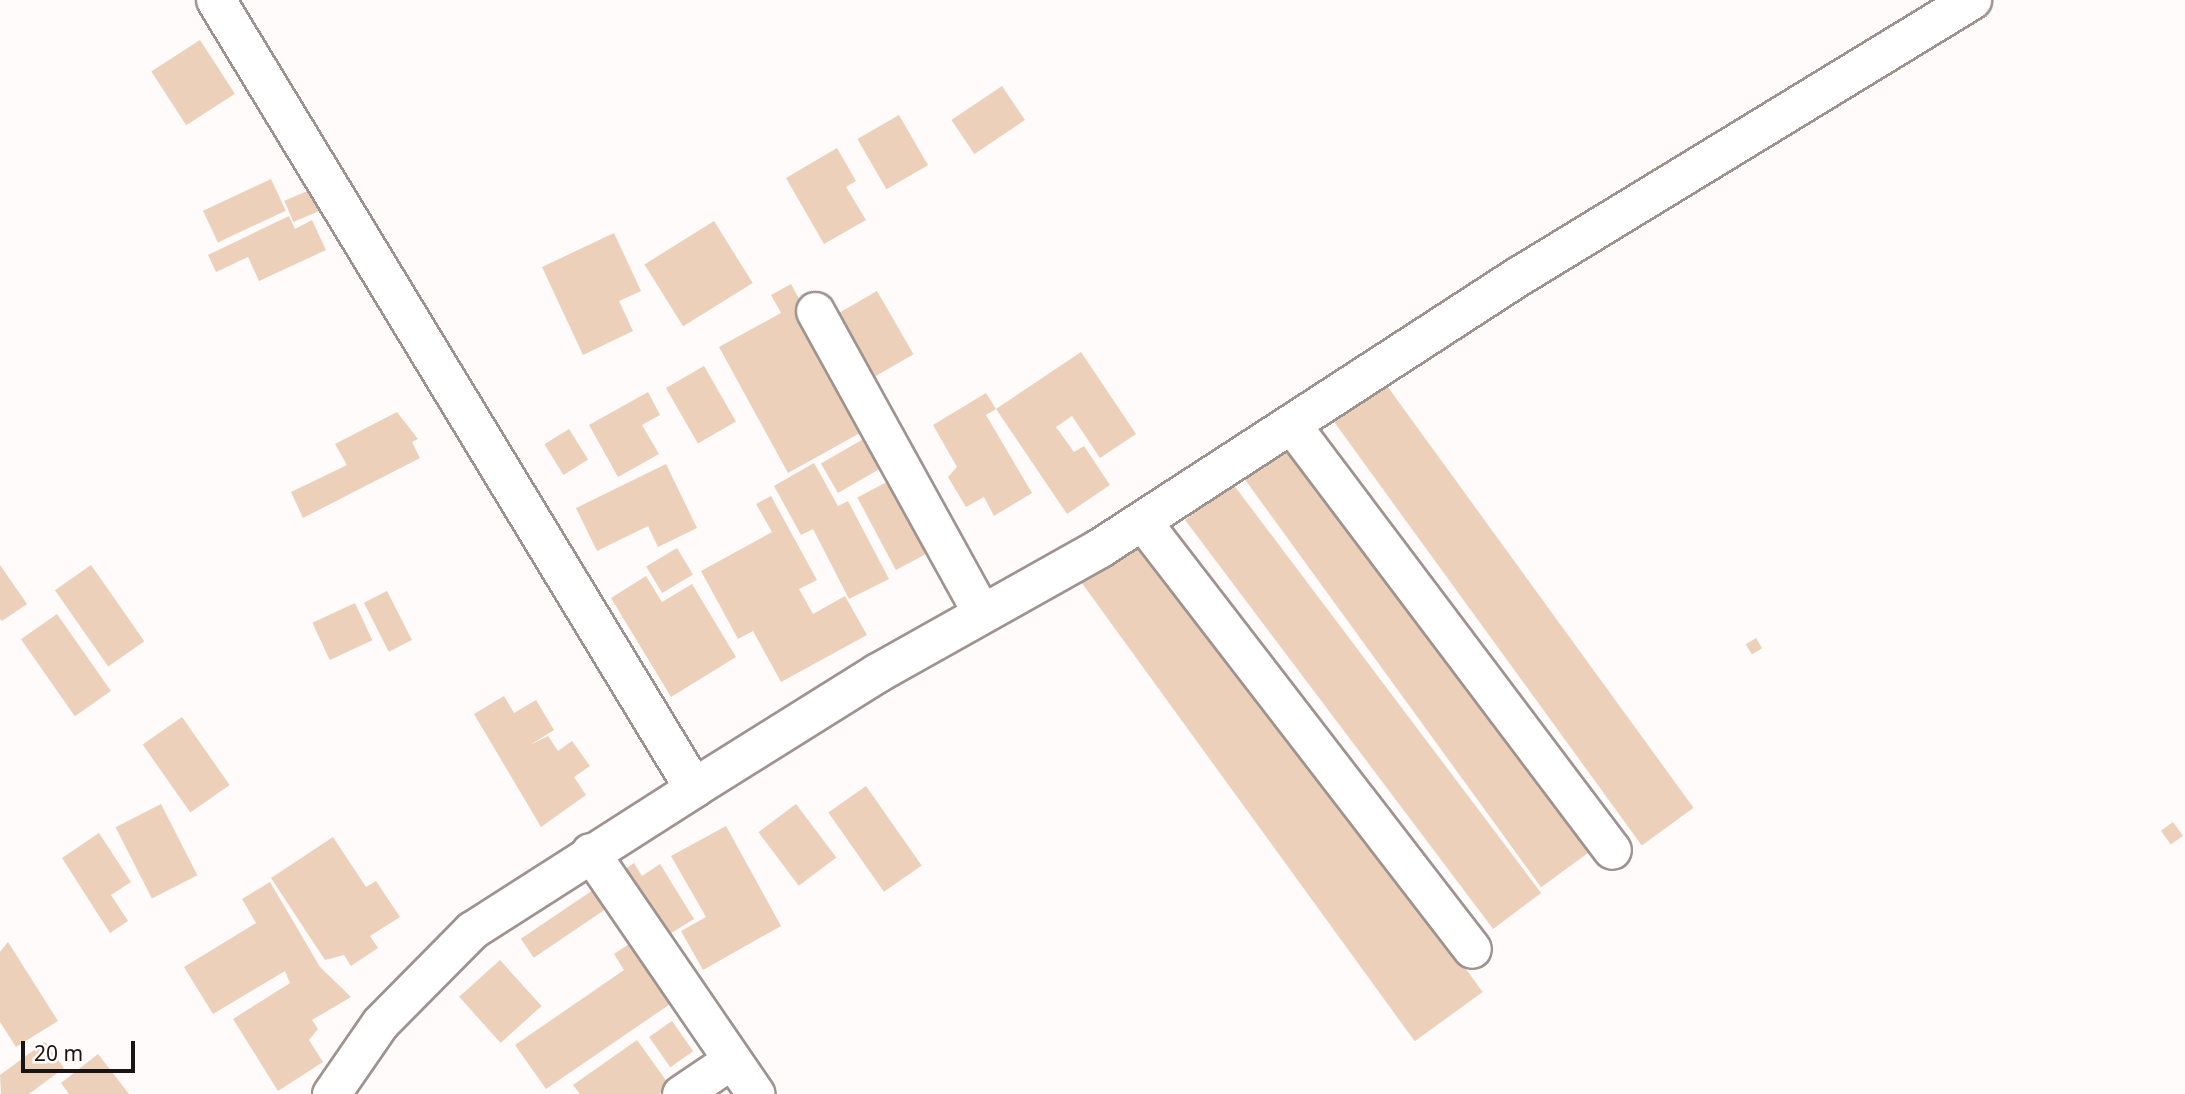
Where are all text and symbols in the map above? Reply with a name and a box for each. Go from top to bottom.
scale bar [24,1028,138,1072]
text: 20 m [34,1039,83,1067]

